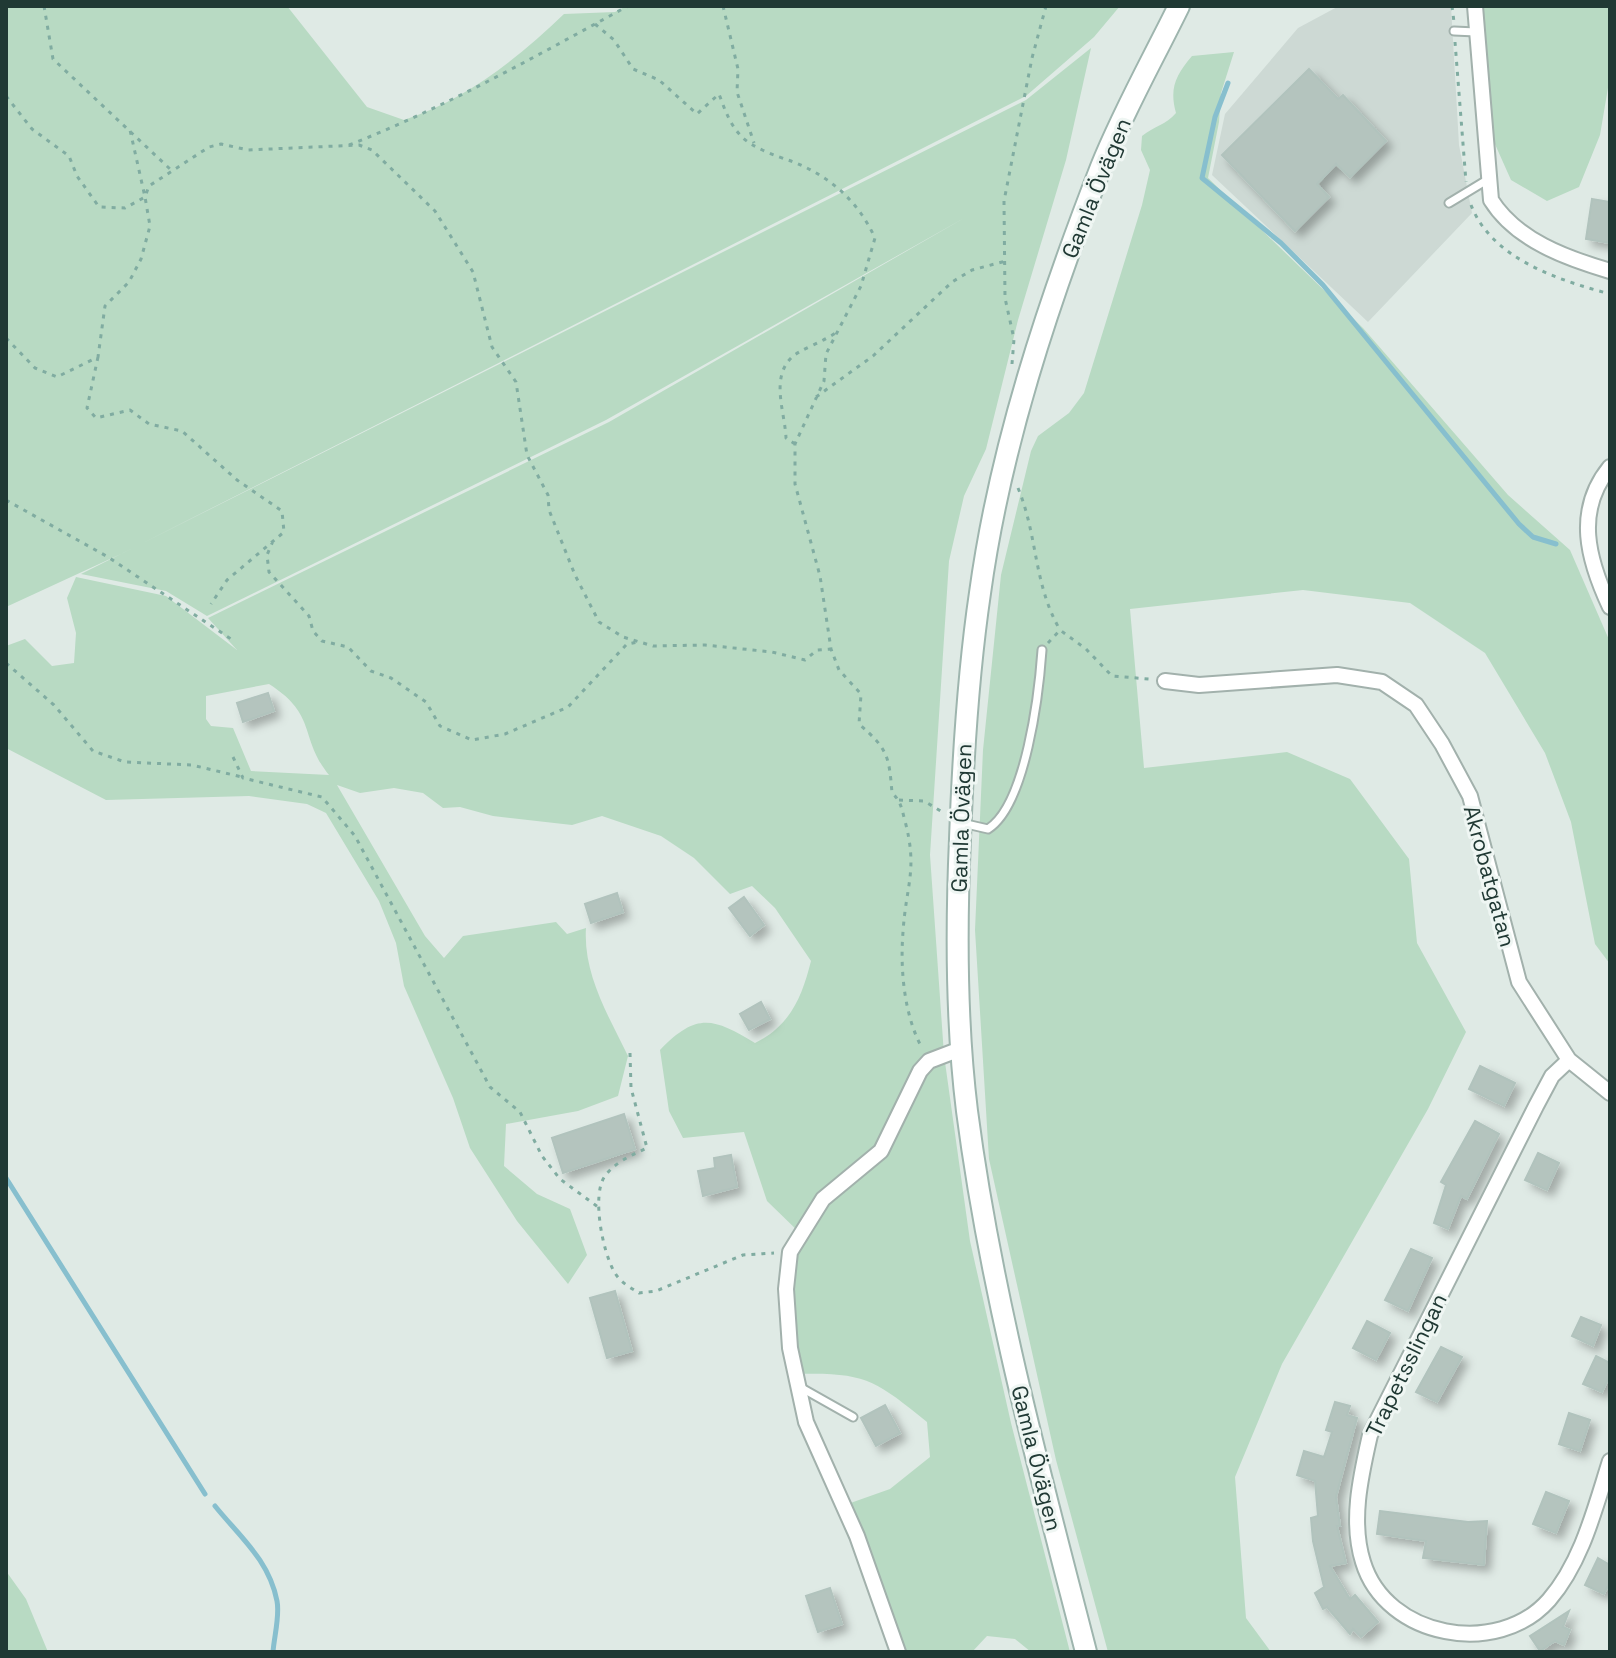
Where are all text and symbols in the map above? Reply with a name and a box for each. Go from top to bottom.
street label: Gamla Övägen [1055,114,1137,262]
street label: Gamla Övägen [944,743,978,893]
street label: Akrobatgatan [1458,802,1522,950]
street label: Trapetsslingan [1359,1289,1453,1441]
street label: Gamla Övägen [1005,1382,1069,1534]

